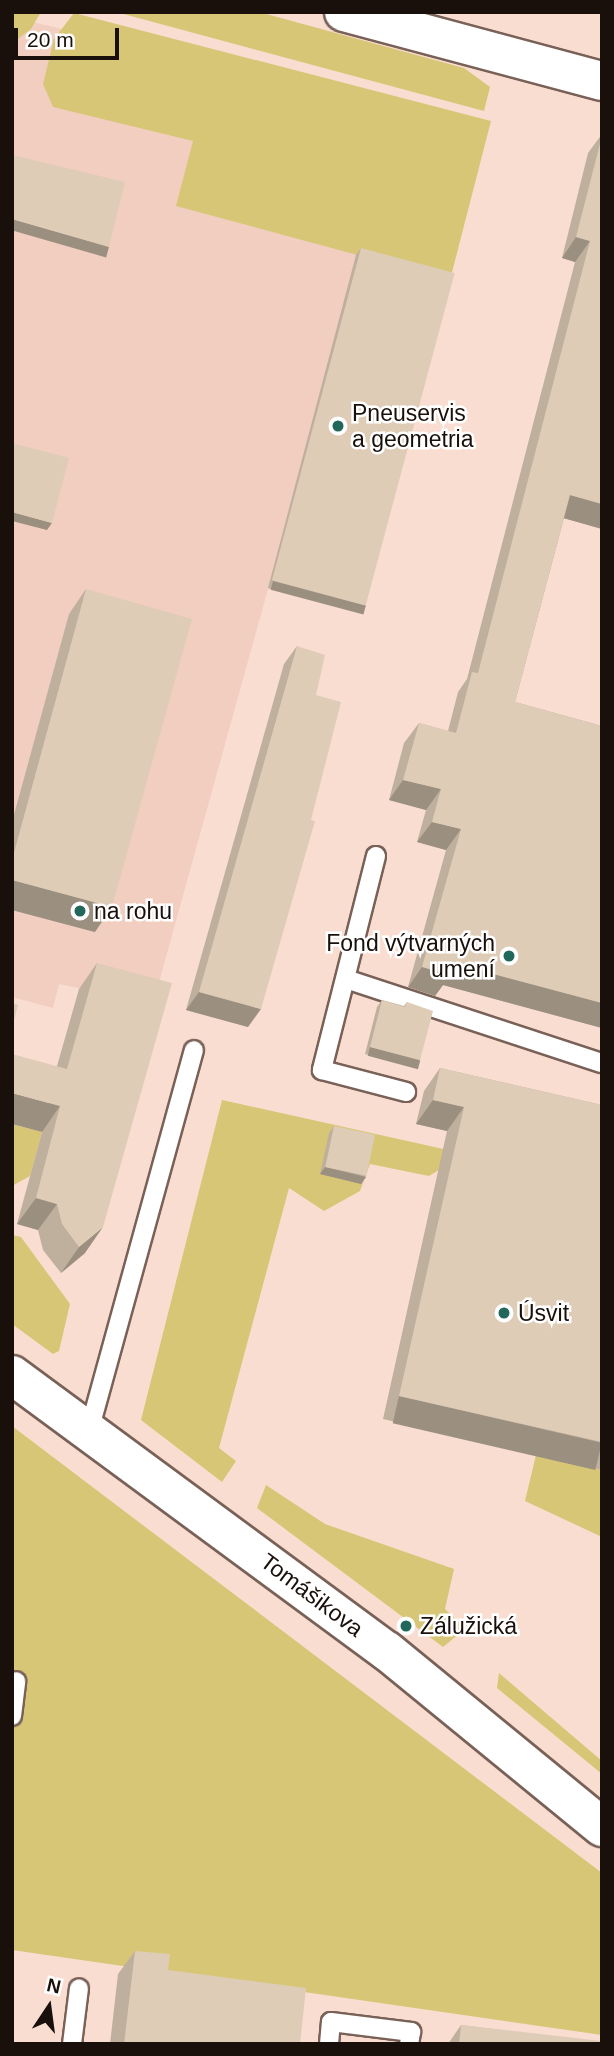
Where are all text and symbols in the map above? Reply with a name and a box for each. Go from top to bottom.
scale bar [18,14,122,58]
text: 20 m [27,28,74,51]
place label: Pneuservis a geometria [352,399,473,453]
marker: Pneuservis a geometria [330,418,346,434]
place label: na rohu [94,897,172,925]
marker: na rohu [72,903,88,919]
place label: Fond výtvarných umení [326,929,495,983]
marker: Fond výtvarných umení [501,948,517,964]
place label: Úsvit [518,1299,569,1327]
marker: Úsvit [496,1305,512,1321]
street label: Tomášikova [255,1547,369,1643]
place label: Zálužická [420,1612,517,1640]
marker: Zálužická [398,1618,414,1634]
north arrow [14,1972,84,2042]
text: N [45,1974,63,1998]

